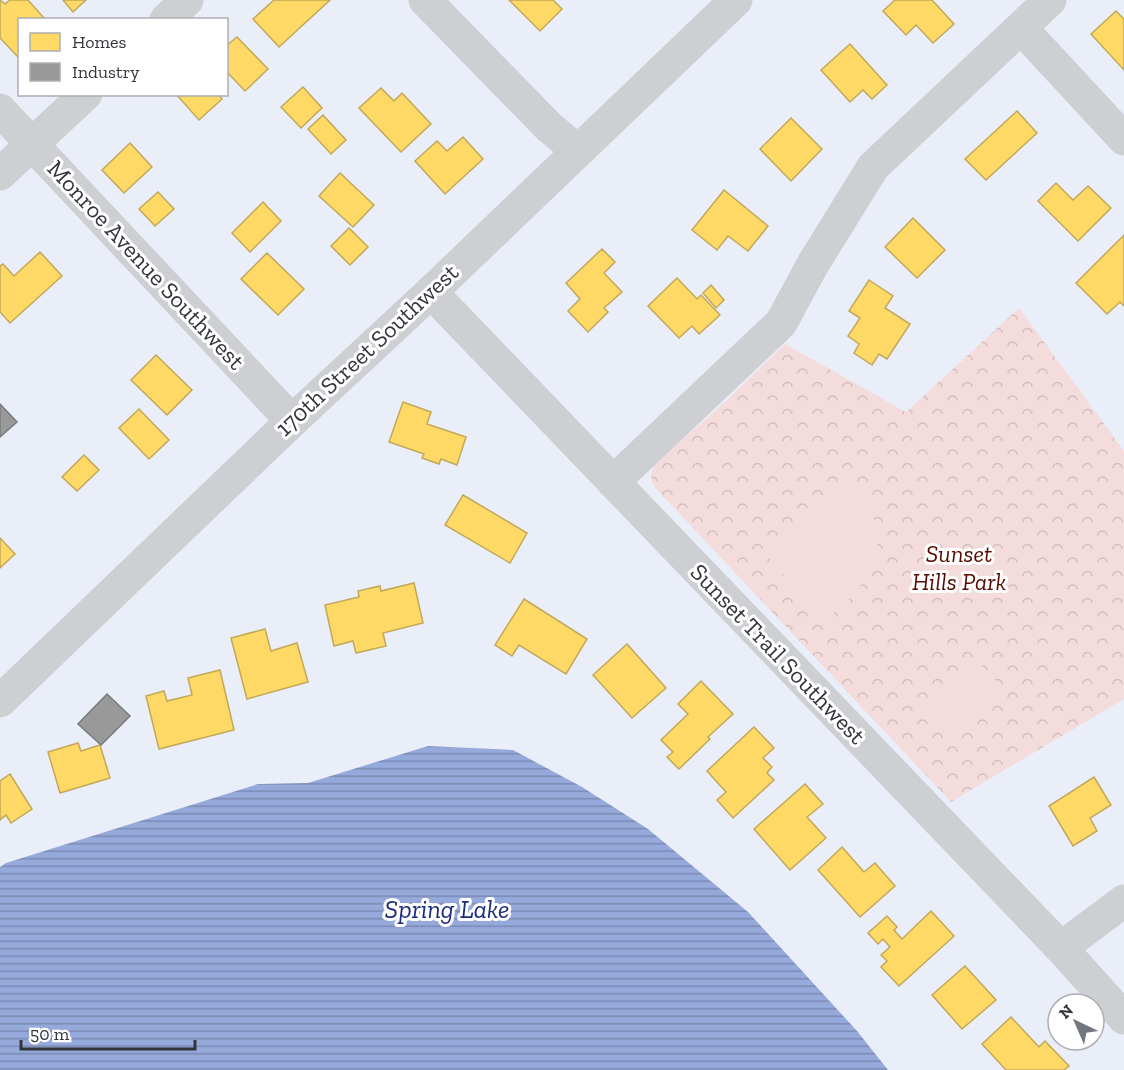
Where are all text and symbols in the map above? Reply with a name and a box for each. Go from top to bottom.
legend [18,18,228,96]
text: Homes [72,31,126,53]
text: Industry [72,61,140,83]
street label: Monroe Avenue Southwest [42,154,251,375]
street label: 170th Street Southwest [269,257,464,442]
park label: Sunset Hills Park [912,539,1006,596]
street label: Sunset Trail Southwest [685,557,872,750]
water label: Spring Lake [385,893,509,925]
north arrow [1046,992,1106,1052]
text: N [1055,1001,1077,1023]
scale bar [21,1013,195,1051]
text: 50 m [30,1023,70,1045]

